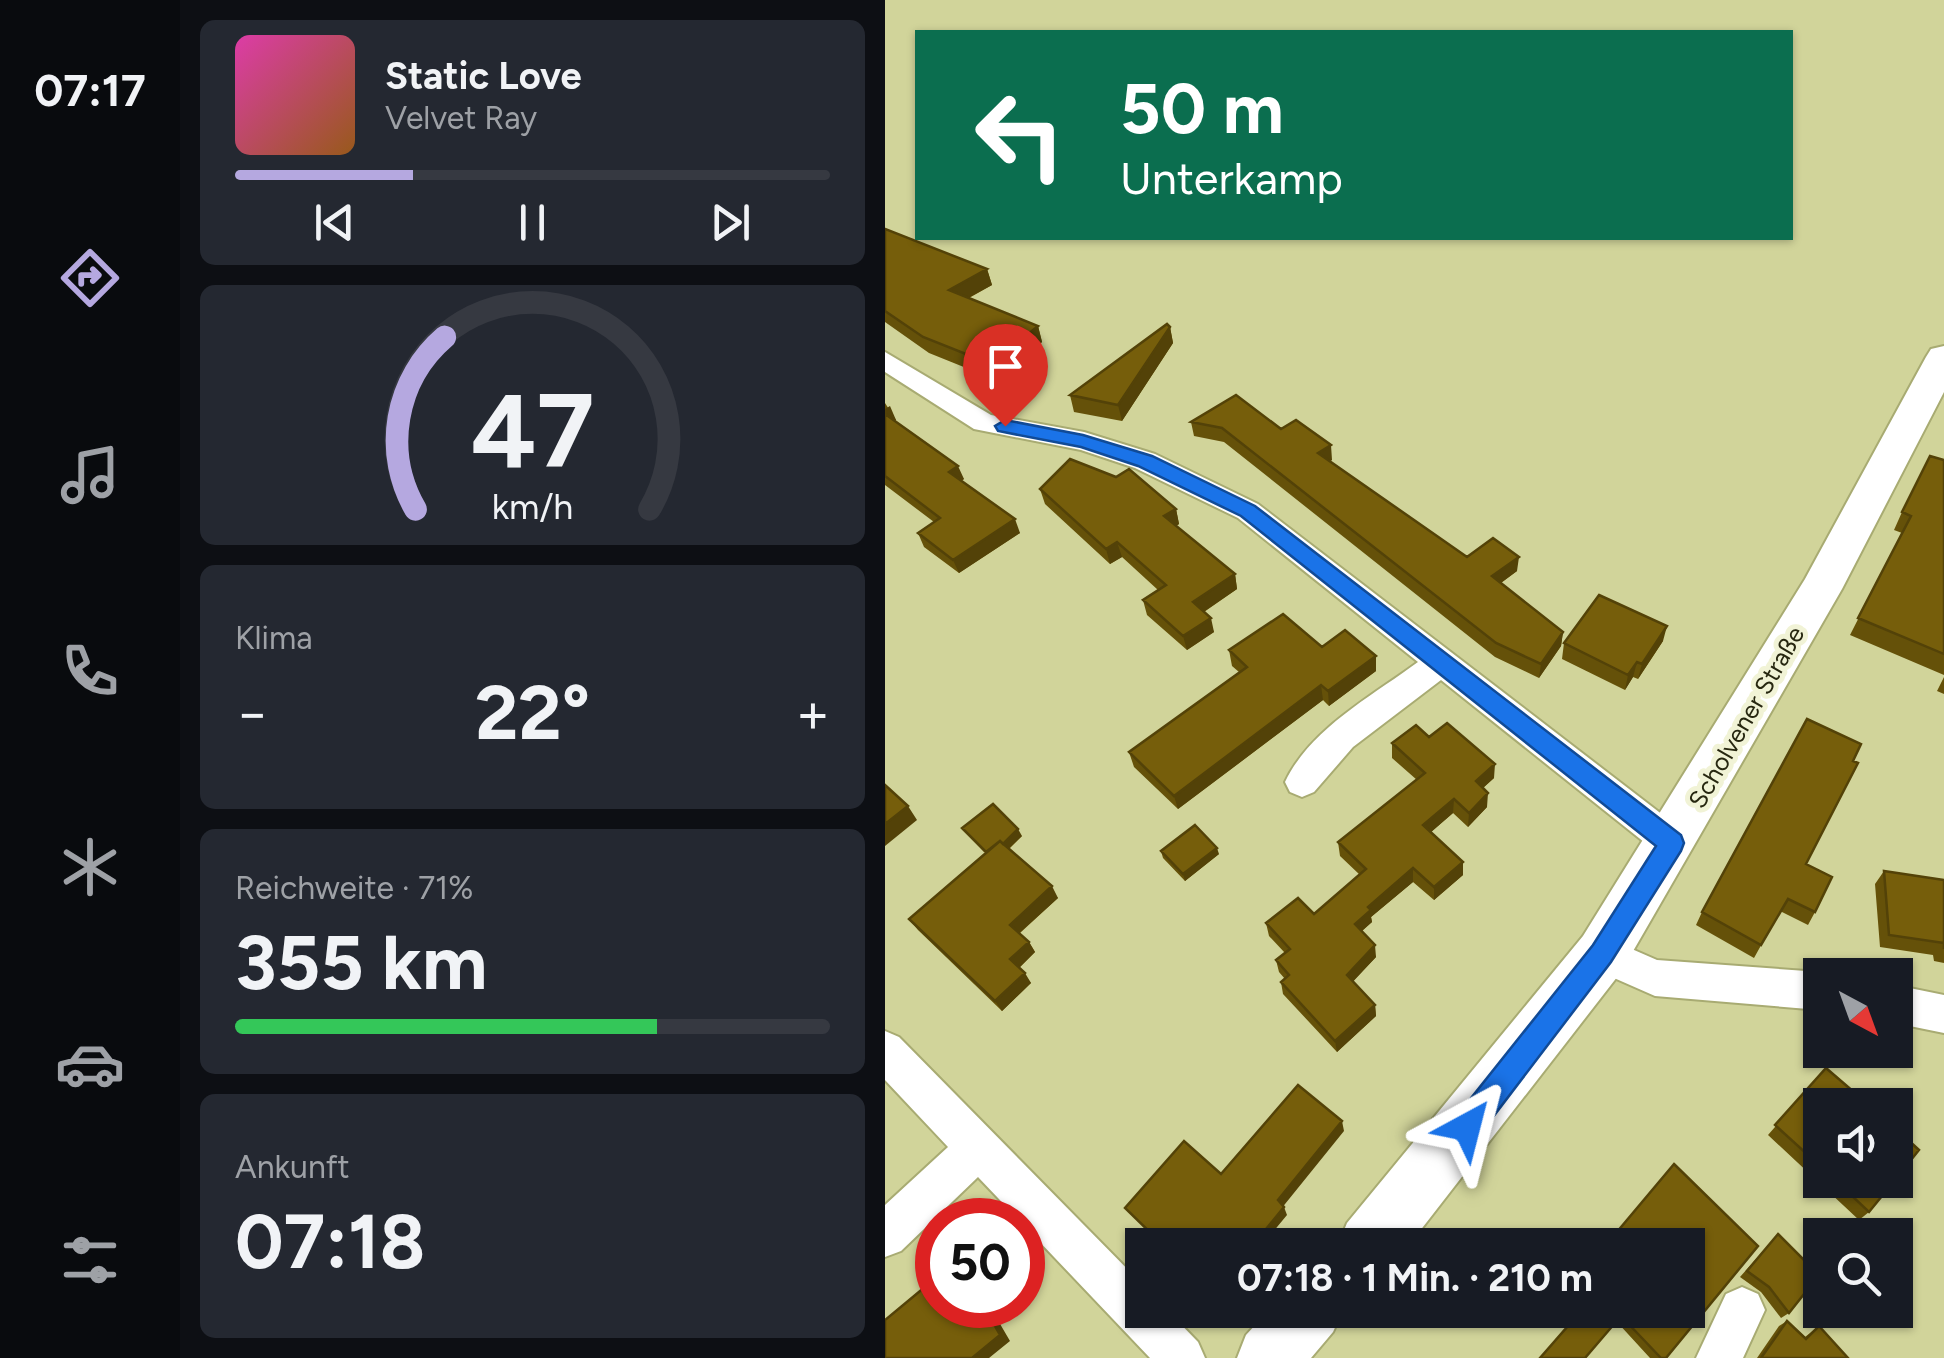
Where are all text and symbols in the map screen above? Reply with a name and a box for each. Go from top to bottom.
text: Static Love [385,53,582,99]
text: 07:17 [34,63,146,117]
text: 50 m [1120,66,1284,151]
icon: left [955,70,1085,200]
text: Velvet Ray [385,99,537,137]
text: Unterkamp [1120,151,1343,205]
icon: previous [307,195,362,250]
icon: pause [505,195,560,250]
icon: next [703,195,758,250]
icon: directions [55,243,125,313]
pin [963,324,1048,427]
icon: arrive [978,339,1033,394]
text: 47 [471,368,594,493]
icon: music [55,440,125,510]
text: km/h [492,485,573,528]
text: Klima [235,619,313,657]
street label: Scholvener Straße [1682,621,1810,813]
icon: phone [55,636,125,706]
text: 22° [475,668,590,758]
text: − [235,680,269,746]
text: + [796,680,830,746]
icon: climate [55,832,125,902]
text: Reichweite · 71% [235,869,473,907]
text: 355 km [235,918,487,1008]
north arrow [1803,958,1913,1068]
map controls [1803,958,1913,1328]
icon: car [55,1029,125,1099]
position arrow [1415,1075,1519,1179]
button: sound [1803,1088,1913,1198]
text: Ankunft [235,1148,350,1186]
text: 07:18 [235,1197,425,1287]
speed limit sign: 50 [915,1198,1045,1328]
button: search [1803,1218,1913,1328]
icon: filters [55,1225,125,1295]
text: 07:18 · 1 Min. · 210 m [1237,1255,1593,1301]

